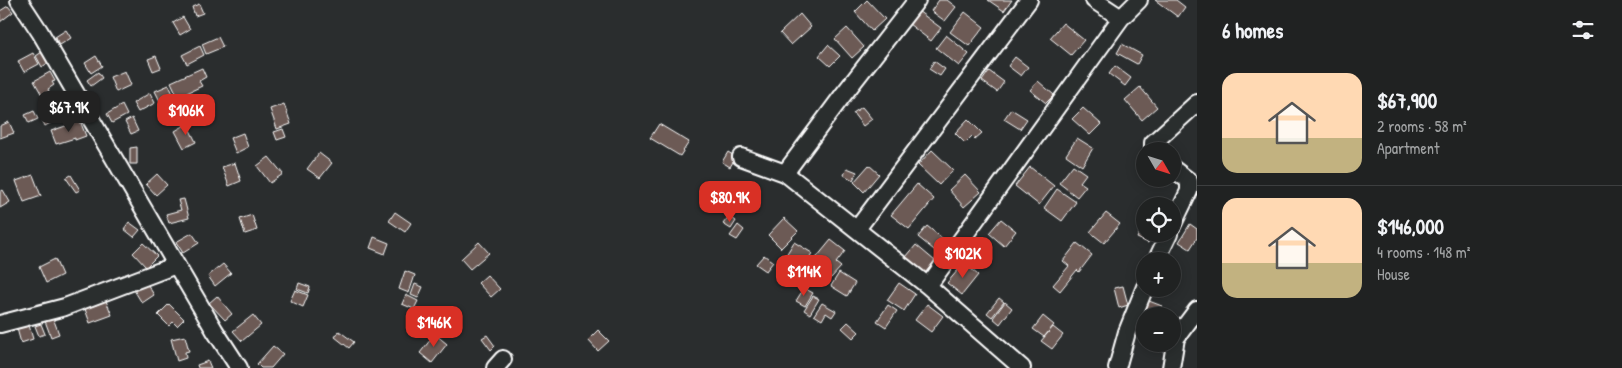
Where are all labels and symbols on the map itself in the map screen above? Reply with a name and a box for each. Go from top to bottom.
pin: $67.9K [28,90,110,133]
pin: $106K [151,94,221,136]
north arrow [1136,142,1181,188]
pin: $80.9K [689,180,771,223]
pin: $102K [928,236,998,279]
pin: $114K [769,254,839,297]
pin: $146K [399,306,469,348]

